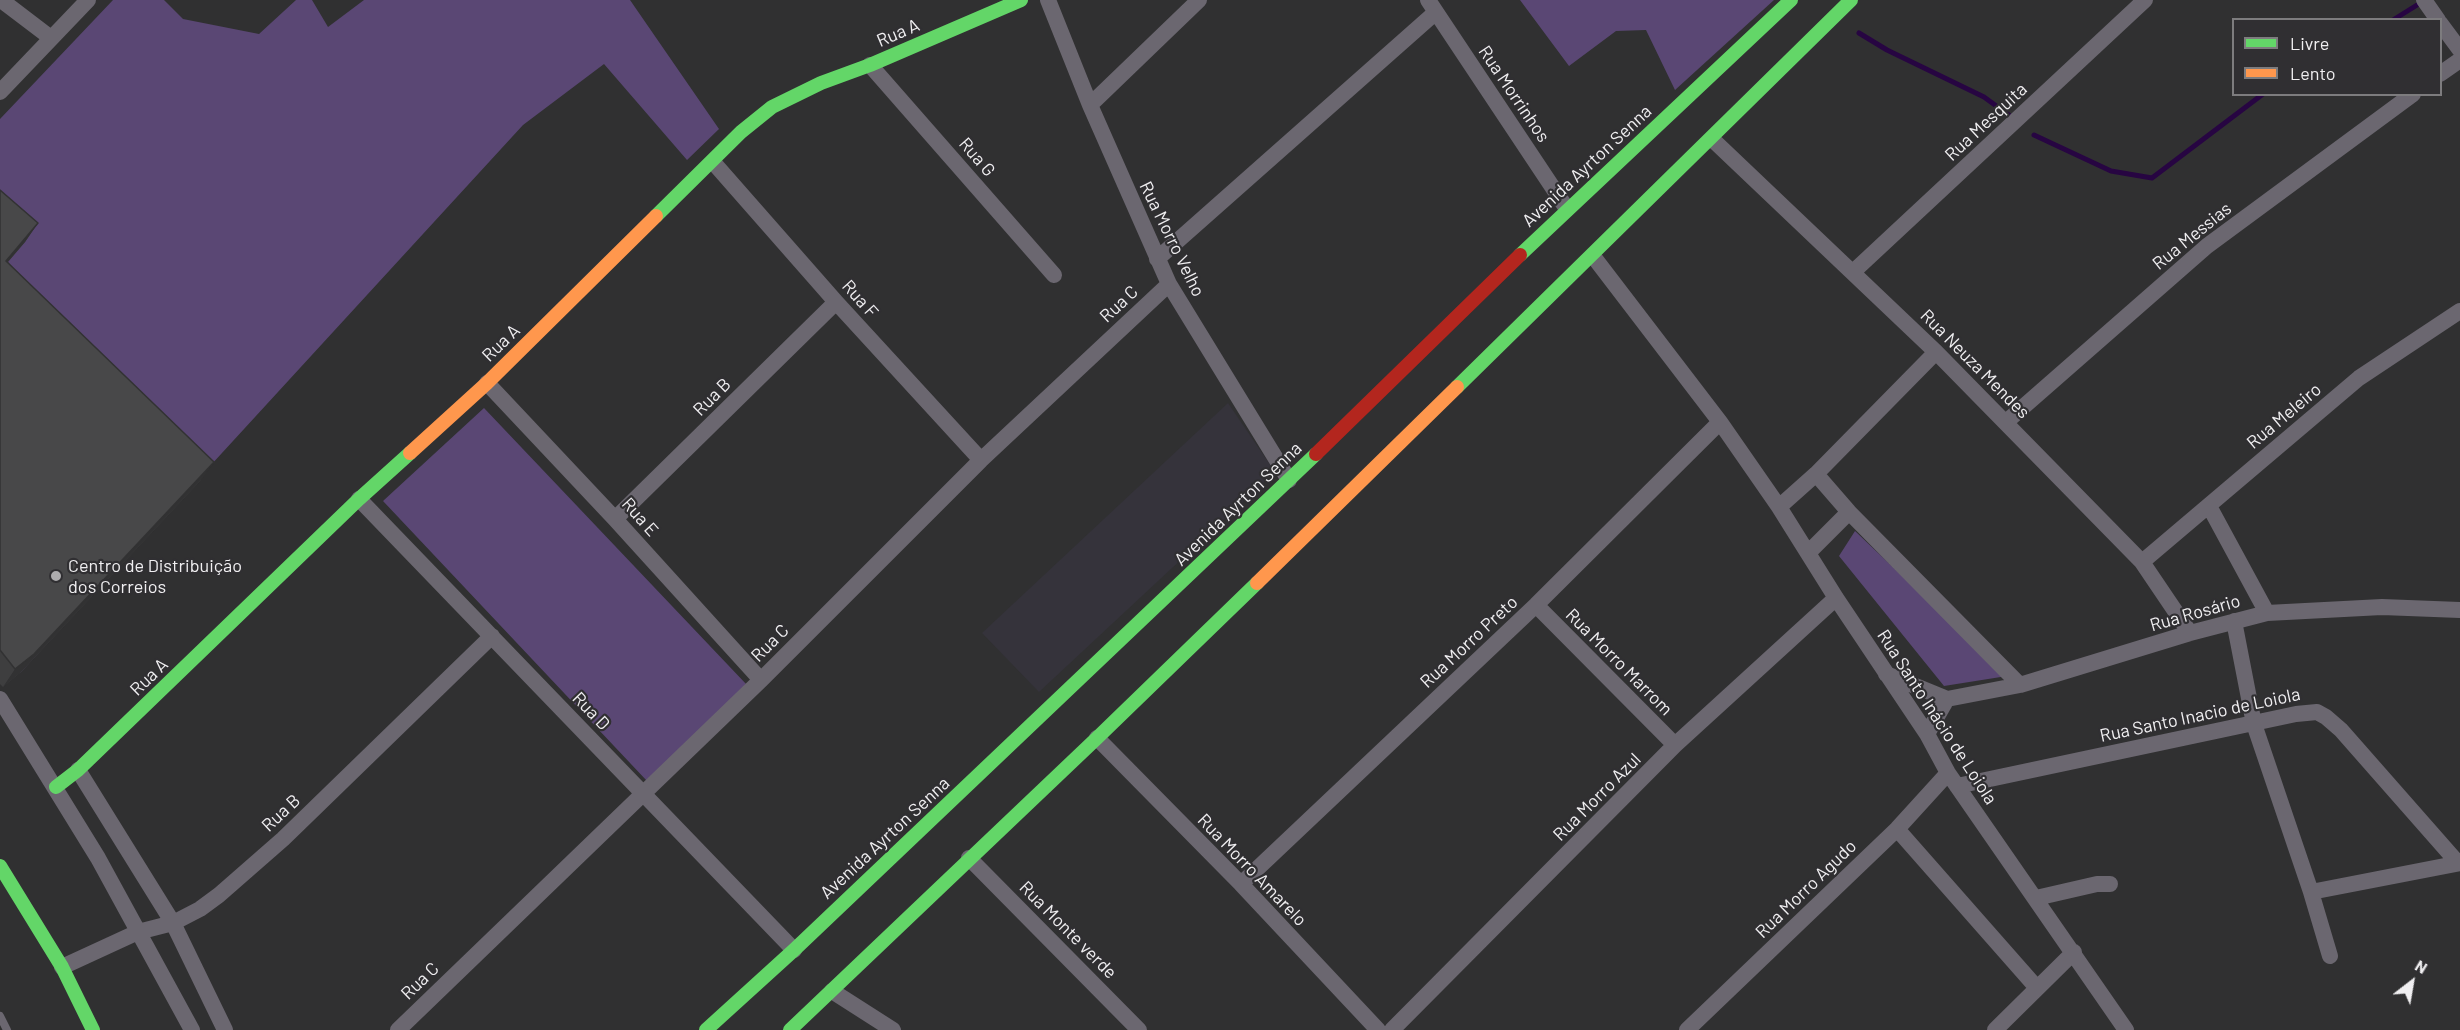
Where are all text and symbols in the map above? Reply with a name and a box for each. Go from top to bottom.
street label: Rua A [873,14,923,52]
legend [2232,18,2442,96]
text: Livre [2290,32,2329,54]
street label: Rua Morrinhos [1474,42,1554,146]
text: Lento [2290,62,2336,84]
street label: Rua Mesquita [1940,79,2032,165]
street label: Avenida Ayrton Senna [1518,101,1656,231]
street label: Rua G [954,133,1000,181]
street label: Rua Morro Velho [1135,178,1209,300]
street label: Rua Messias [2148,198,2236,274]
street label: Rua F [837,276,883,322]
street label: Rua C [1095,281,1143,327]
street label: Rua Neuza Mendes [1916,305,2034,423]
street label: Rua A [478,320,524,366]
street label: Rua B [689,374,735,420]
street label: Rua Meleiro [2242,379,2326,453]
street label: Avenida Ayrton Senna [1170,438,1306,570]
street label: Rua E [617,493,663,541]
place label: Centro de Distribuição dos Correios [68,555,242,598]
marker: Centro de Distribuição dos Correios [49,569,63,583]
street label: Rua Rosário [2147,590,2243,636]
street label: Rua Morro Preto [1416,591,1522,693]
street label: Rua Morro Marrom [1561,604,1677,720]
street label: Rua C [747,620,793,666]
street label: Rua Santo Inácio de Loiola [1872,626,2002,808]
street label: Rua A [126,654,172,700]
street label: Rua Santo Inacio de Loiola [2098,683,2302,747]
street label: Rua D [568,687,614,735]
street label: Rua Morro Azul [1549,749,1645,845]
street label: Avenida Ayrton Senna [816,773,954,903]
street label: Rua B [257,790,305,836]
street label: Rua Morro Amarelo [1193,809,1311,931]
street label: Rua Morro Agudo [1751,835,1861,943]
street label: Rua Monte verde [1015,877,1121,983]
north arrow [2382,952,2442,1012]
text: N [2412,955,2431,977]
street label: Rua C [397,958,443,1004]

